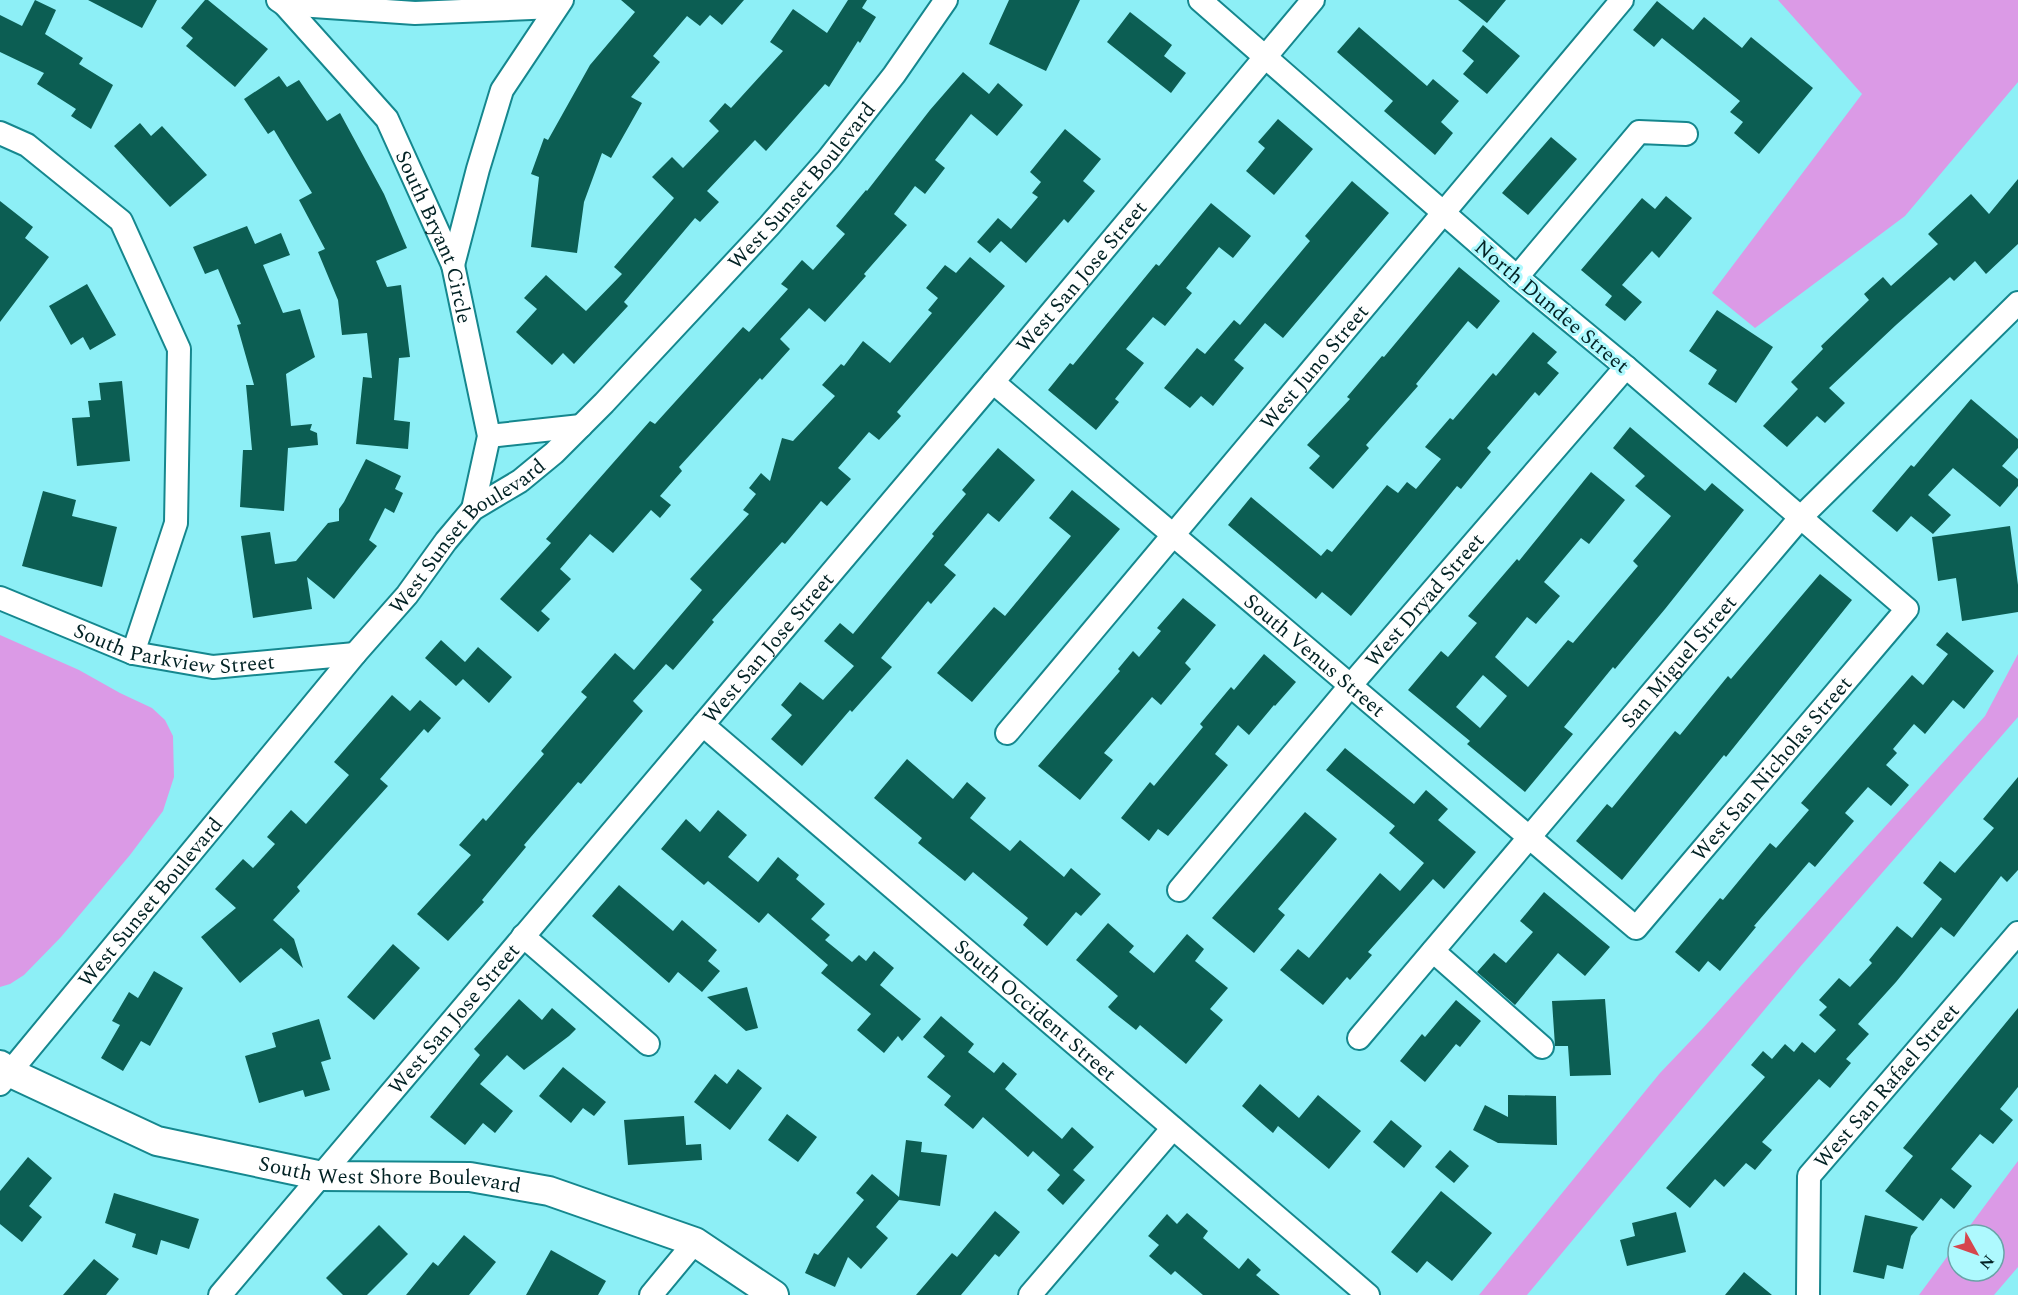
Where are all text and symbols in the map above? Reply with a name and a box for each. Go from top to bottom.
street label: West Sunset Boulevard [721,95,884,278]
street label: South Bryant Circle [386,145,480,326]
street label: West San Jose Street [1009,194,1155,360]
street label: North Dundee Street [1467,232,1636,381]
street label: West Juno Street [1253,298,1377,437]
street label: West Sunset Boulevard [382,451,553,622]
street label: West Dryad Street [1358,526,1493,675]
street label: West San Jose Street [695,566,842,731]
street label: South Venus Street [1236,586,1392,726]
street label: San Miguel Street [1613,588,1745,736]
street label: South Parkview Street [68,615,276,684]
street label: West San Nicholas Street [1684,669,1860,869]
street label: West Sunset Boulevard [71,810,231,995]
street label: South Occident Street [947,932,1123,1090]
street label: West San Jose Street [381,937,528,1102]
street label: West San Rafael Street [1807,997,1968,1176]
street label: South West Shore Boulevard [256,1148,524,1203]
north arrow [1946,1223,2006,1283]
text: N [1973,1249,2000,1275]

